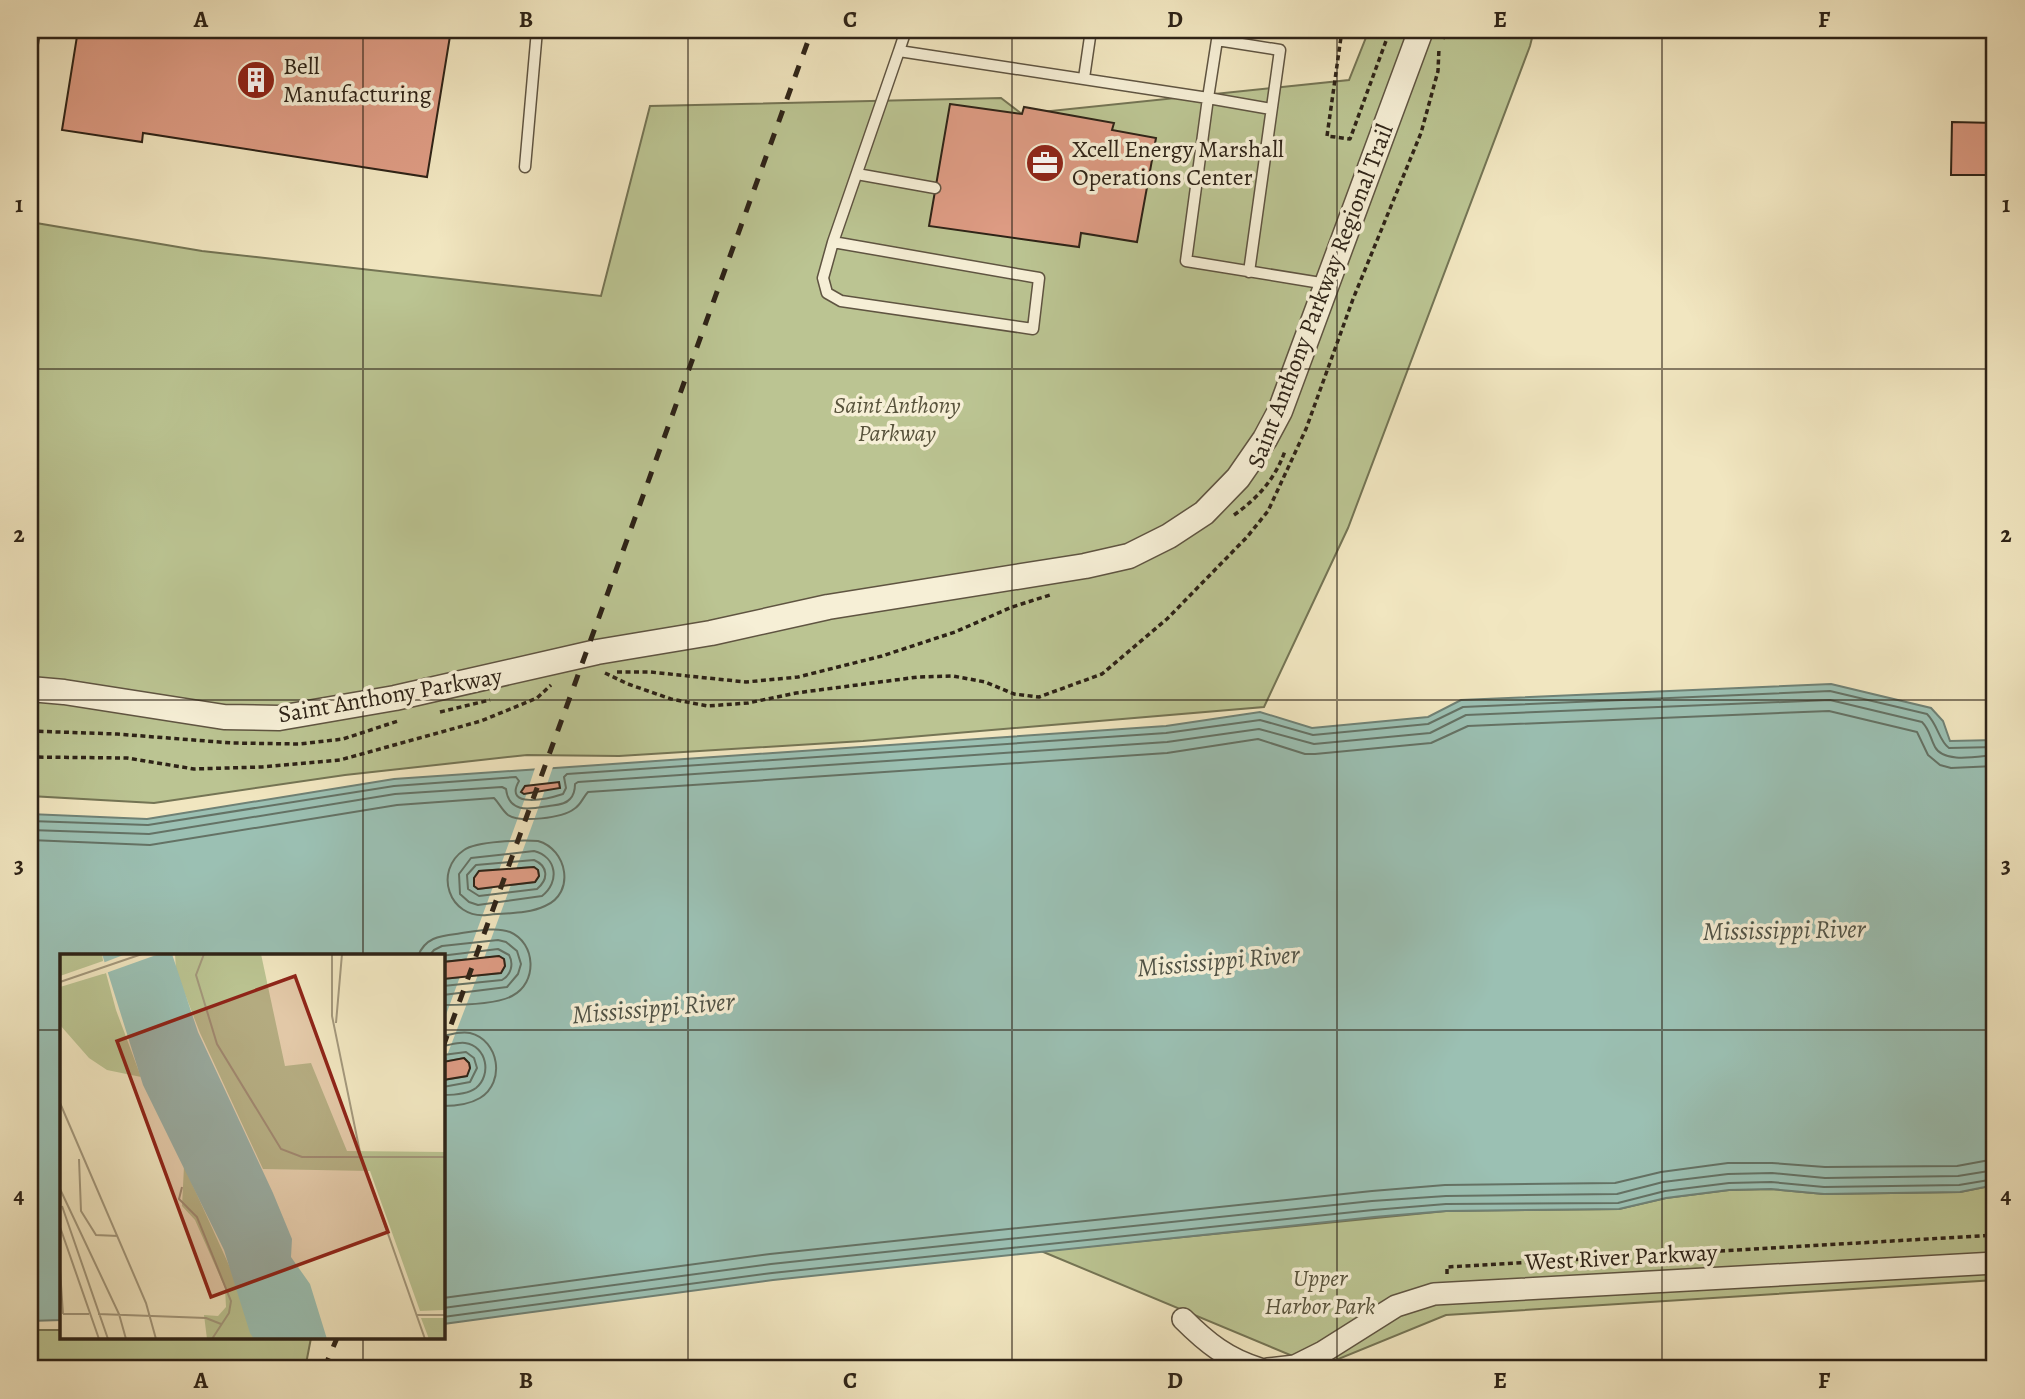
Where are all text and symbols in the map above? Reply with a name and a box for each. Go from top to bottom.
text: A [193,4,209,35]
text: B [519,4,533,35]
text: C [843,4,857,35]
text: D [1167,4,1183,35]
text: E [1493,4,1507,35]
text: F [1818,4,1831,35]
place label: Bell Manufacturing [283,50,432,110]
building icon: Bell Manufacturing [235,59,277,101]
street label: Saint Anthony Parkway Regional Trail [1239,119,1401,473]
place label: Xcell Energy Marshall Operations Center [1072,133,1284,193]
office icon: Xcell Energy Marshall Operations Center [1024,142,1066,184]
text: 1 [15,189,23,220]
text: 1 [2002,189,2010,220]
park label: Saint Anthony Parkway [834,389,961,449]
text: 2 [13,519,25,550]
text: 2 [2000,519,2012,550]
street label: Saint Anthony Parkway [276,660,505,730]
text: 3 [14,850,24,881]
text: 3 [2001,850,2011,881]
water label: Mississippi River [1702,911,1867,949]
water label: Mississippi River [1135,936,1302,986]
inset map [60,954,444,1340]
water label: Mississippi River [570,983,737,1033]
text: 4 [14,1180,25,1211]
text: 4 [2001,1180,2012,1211]
street label: West River Parkway [1523,1236,1718,1278]
park label: Upper Harbor Park [1265,1262,1376,1322]
text: A [193,1365,209,1396]
text: B [519,1365,533,1396]
text: C [843,1365,857,1396]
text: D [1167,1365,1183,1396]
text: E [1493,1365,1507,1396]
text: F [1818,1365,1831,1396]

